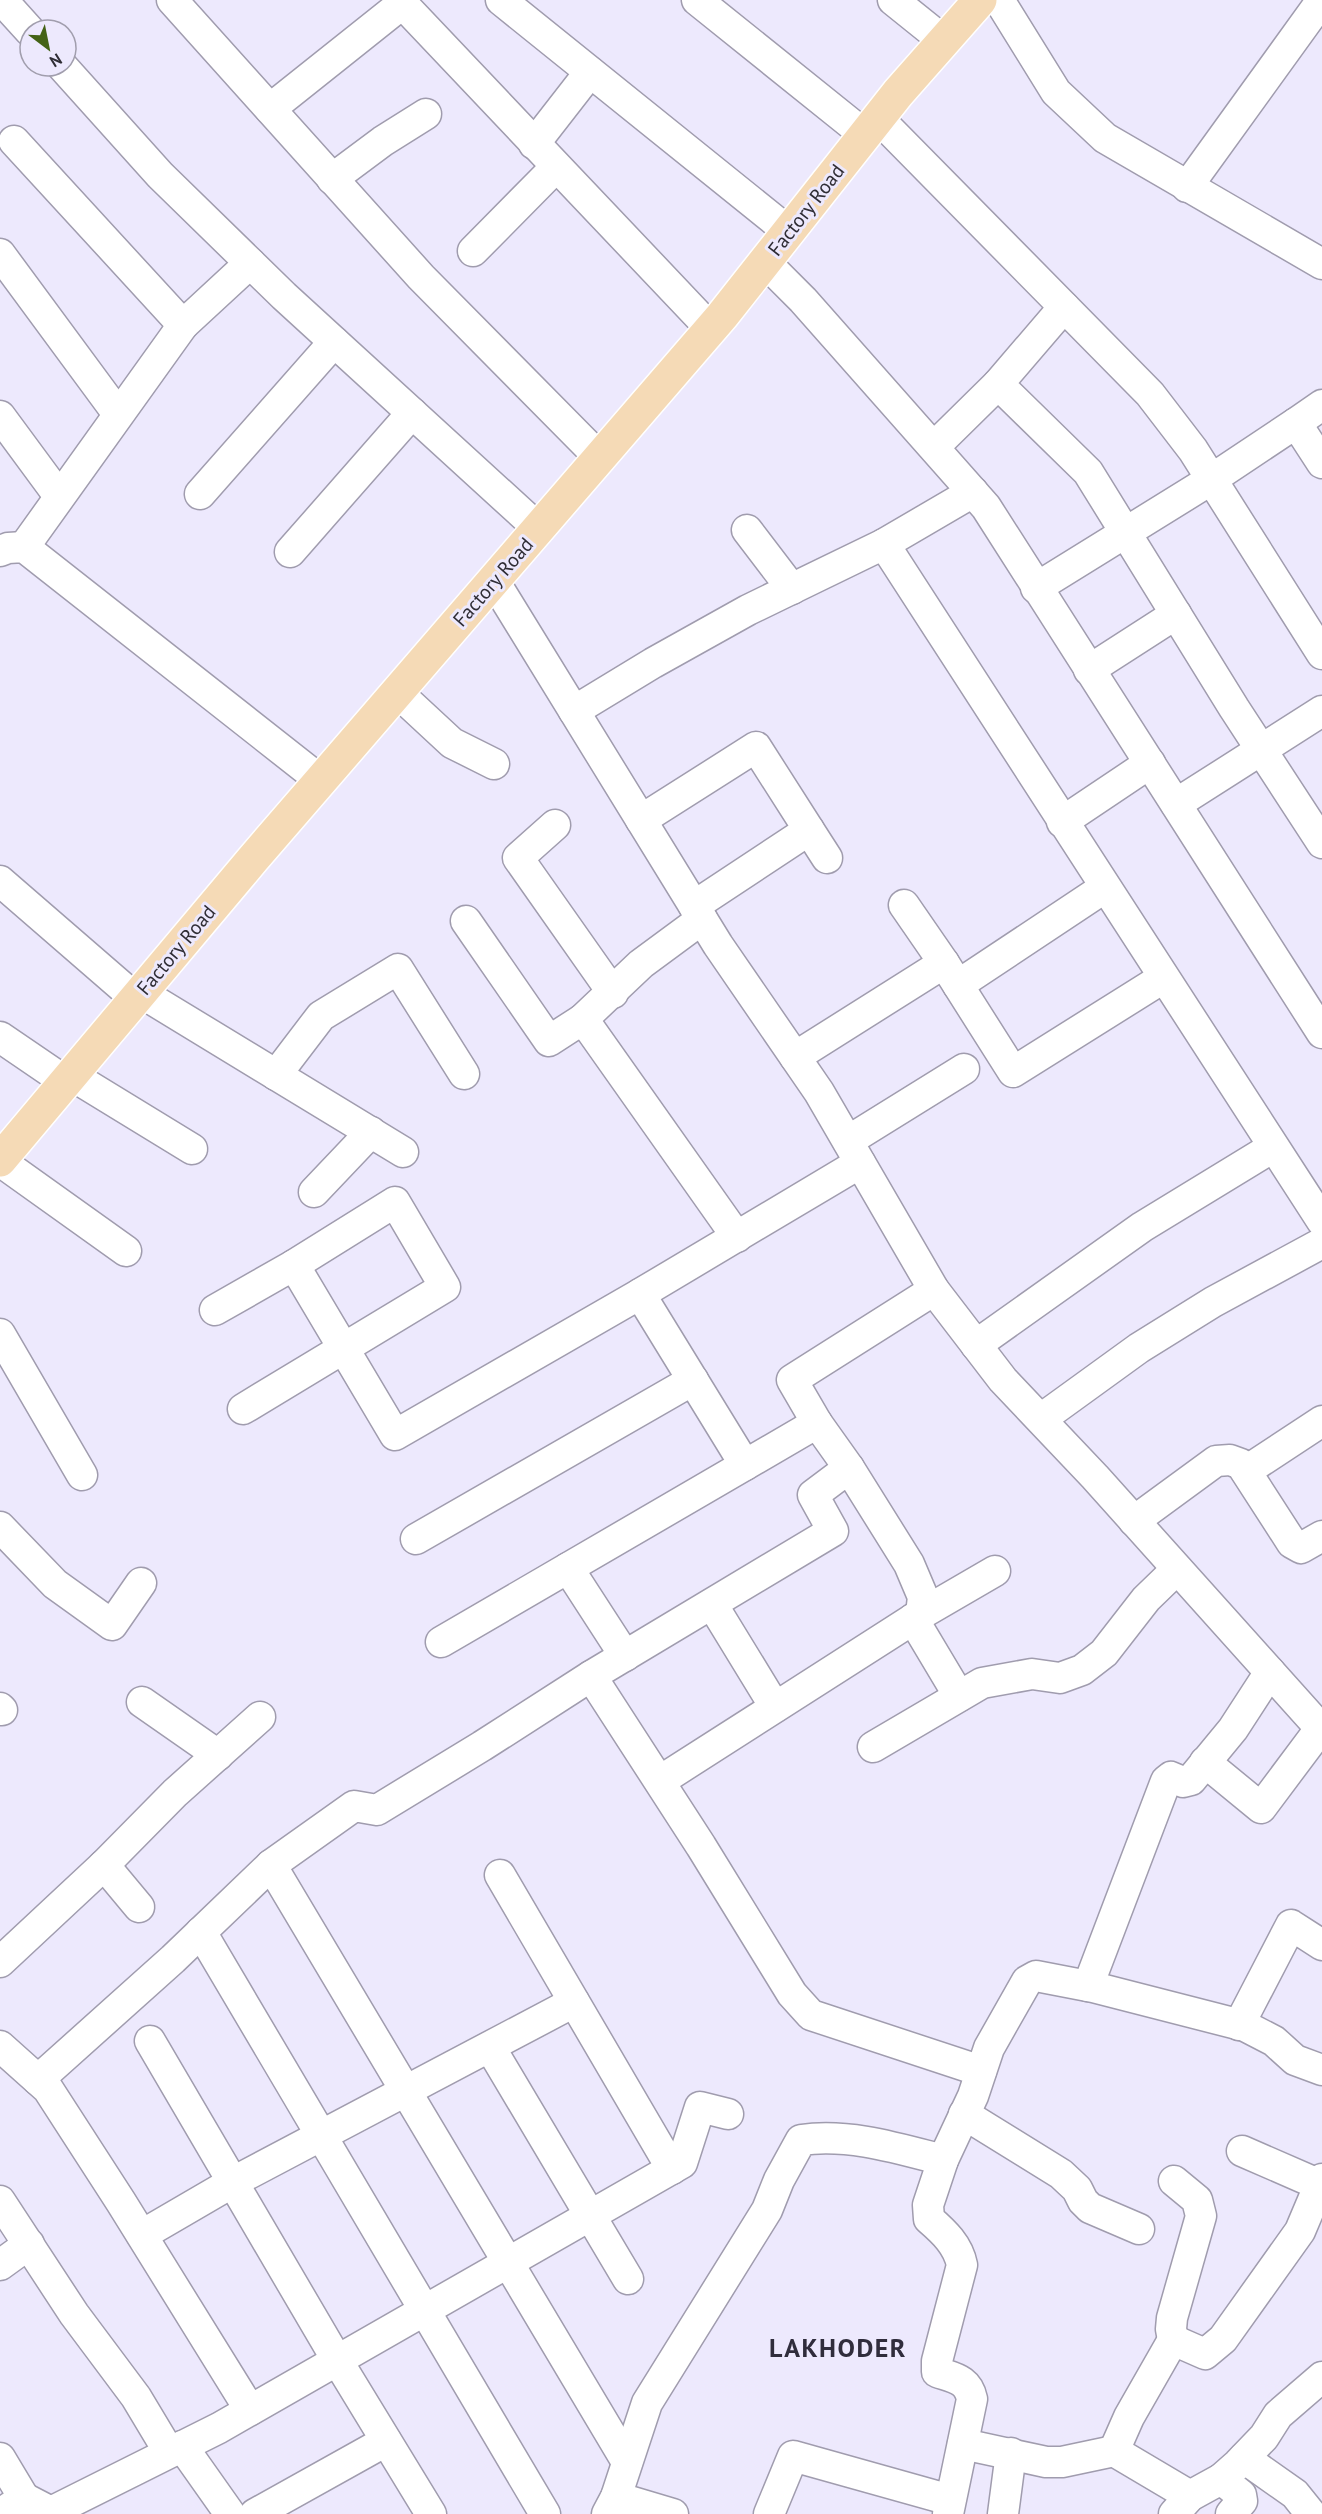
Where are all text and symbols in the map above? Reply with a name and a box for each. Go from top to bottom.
north arrow [18,18,78,78]
text: N [46,49,66,72]
street label: Factory Road [762,159,850,261]
street label: Factory Road [447,532,539,632]
street label: Factory Road [131,900,221,1000]
district label: LAKHODER [769,2331,907,2364]

